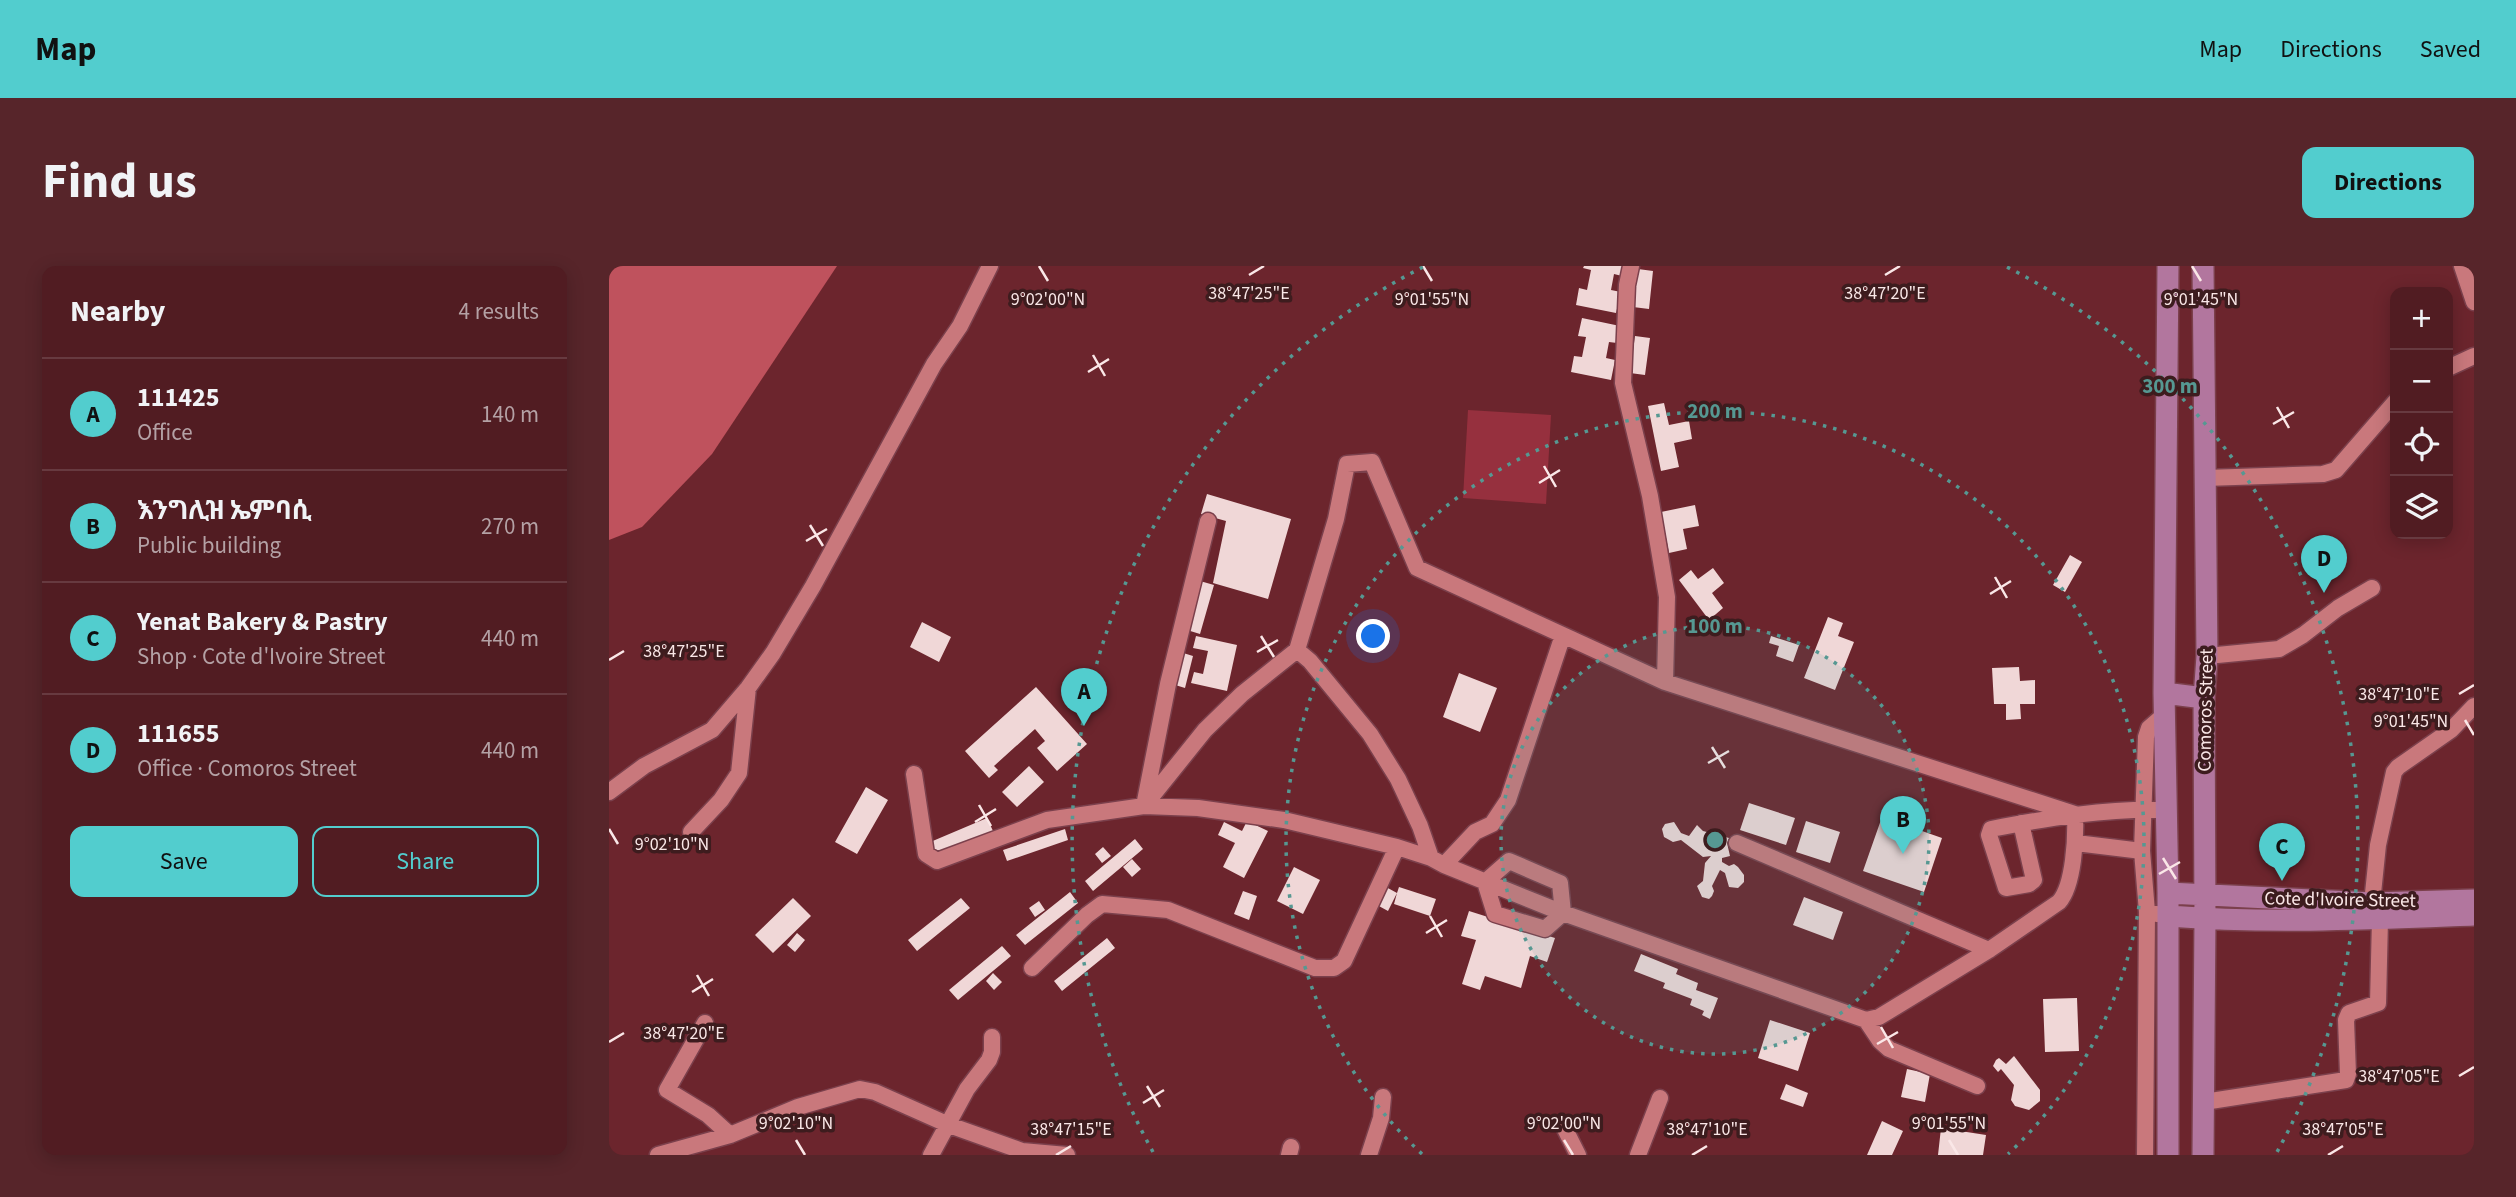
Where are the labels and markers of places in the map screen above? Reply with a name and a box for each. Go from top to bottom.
pin: D [2301,535,2347,593]
pin: A [1061,668,1107,726]
pin: B [1880,796,1926,854]
pin: C [2259,823,2305,881]
centre of rings [1703,828,1727,852]

